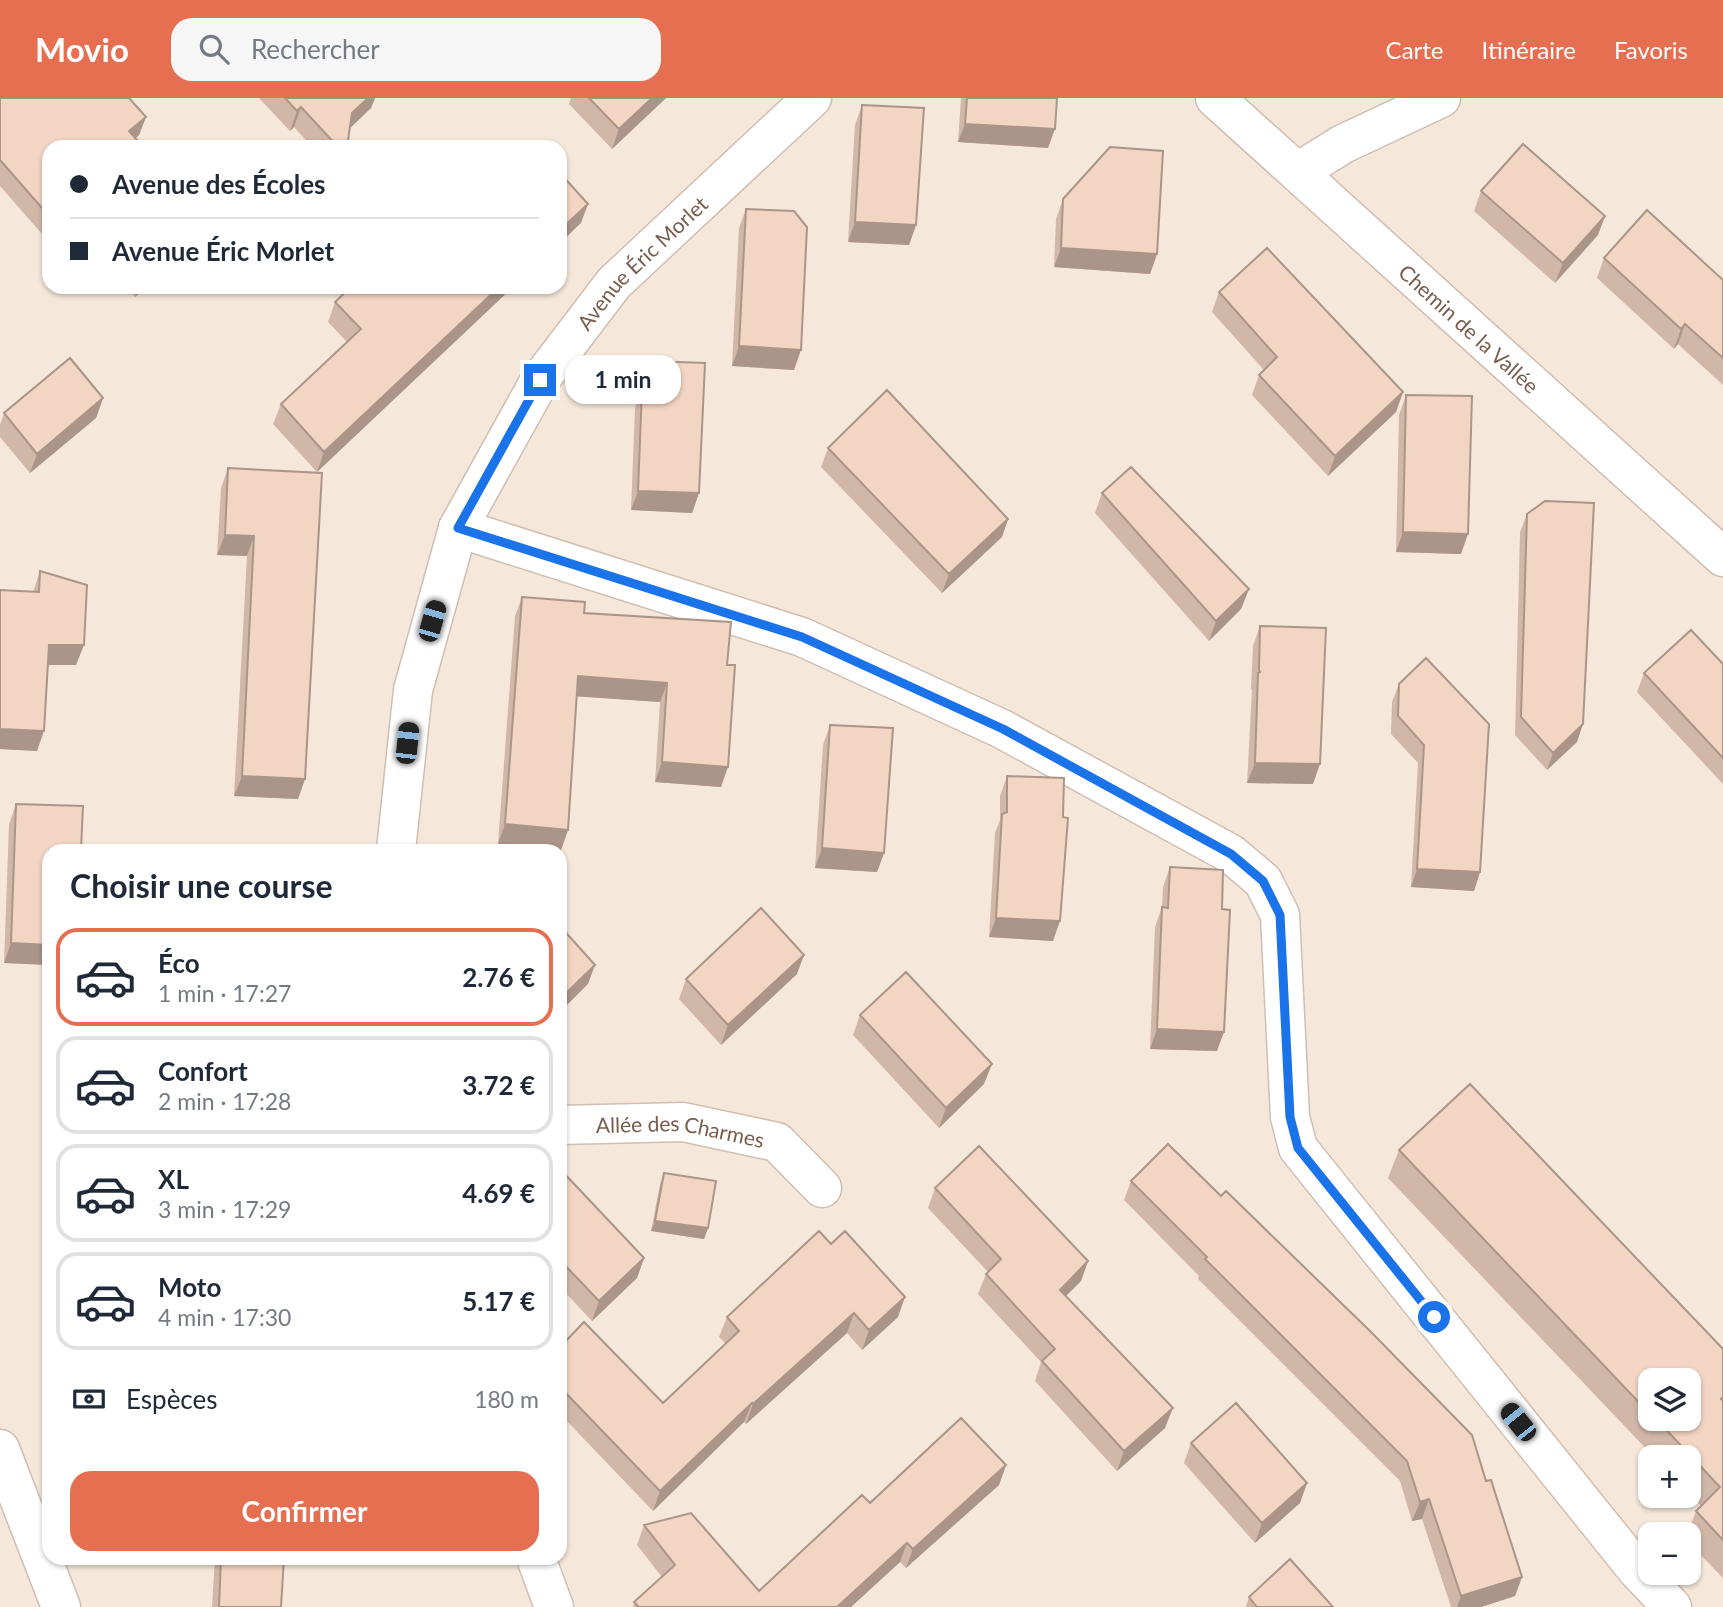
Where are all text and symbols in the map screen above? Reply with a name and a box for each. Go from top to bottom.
search box [171,18,661,81]
text: Movio [35,29,129,69]
icon: search [195,30,233,68]
text: Rechercher [251,33,380,65]
text: Carte [1386,35,1444,64]
text: Itinéraire [1482,35,1576,64]
text: Favoris [1614,35,1688,64]
text: Avenue des Écoles [112,168,326,200]
street label: Avenue Éric Morlet [571,190,712,334]
text: Avenue Éric Morlet [112,235,334,267]
street label: Chemin de la Vallée [1394,258,1545,398]
callout: 1 min [564,356,680,404]
route end [524,364,556,396]
text: 1 min [594,365,652,393]
car [417,598,448,644]
car [395,721,420,765]
text: Choisir une course [70,866,333,905]
icon: car [74,946,137,1009]
text: Éco [158,947,200,979]
text: 2.76 € [462,961,535,993]
text: 1 min · 17:27 [158,979,291,1007]
icon: car [74,1054,137,1117]
text: Confort [158,1055,248,1087]
text: 3.72 € [462,1069,535,1101]
text: 2 min · 17:28 [158,1087,291,1115]
street label: Allée des Charmes [596,1109,767,1152]
icon: car [74,1162,137,1225]
text: XL [158,1163,189,1195]
text: 4.69 € [462,1177,535,1209]
text: 3 min · 17:29 [158,1195,291,1223]
icon: car [74,1270,137,1333]
text: Moto [158,1271,221,1303]
text: 5.17 € [462,1285,535,1317]
route start [1418,1301,1450,1333]
text: 4 min · 17:30 [158,1303,291,1331]
map controls [1638,1368,1701,1585]
button: layers [1638,1368,1701,1431]
icon: cash [70,1380,108,1418]
text: Espèces [126,1383,218,1415]
text: 180 m [474,1385,539,1413]
car [1497,1399,1540,1445]
button: + [1638,1445,1701,1508]
button: Confirmer [70,1471,539,1551]
button: − [1638,1522,1701,1585]

